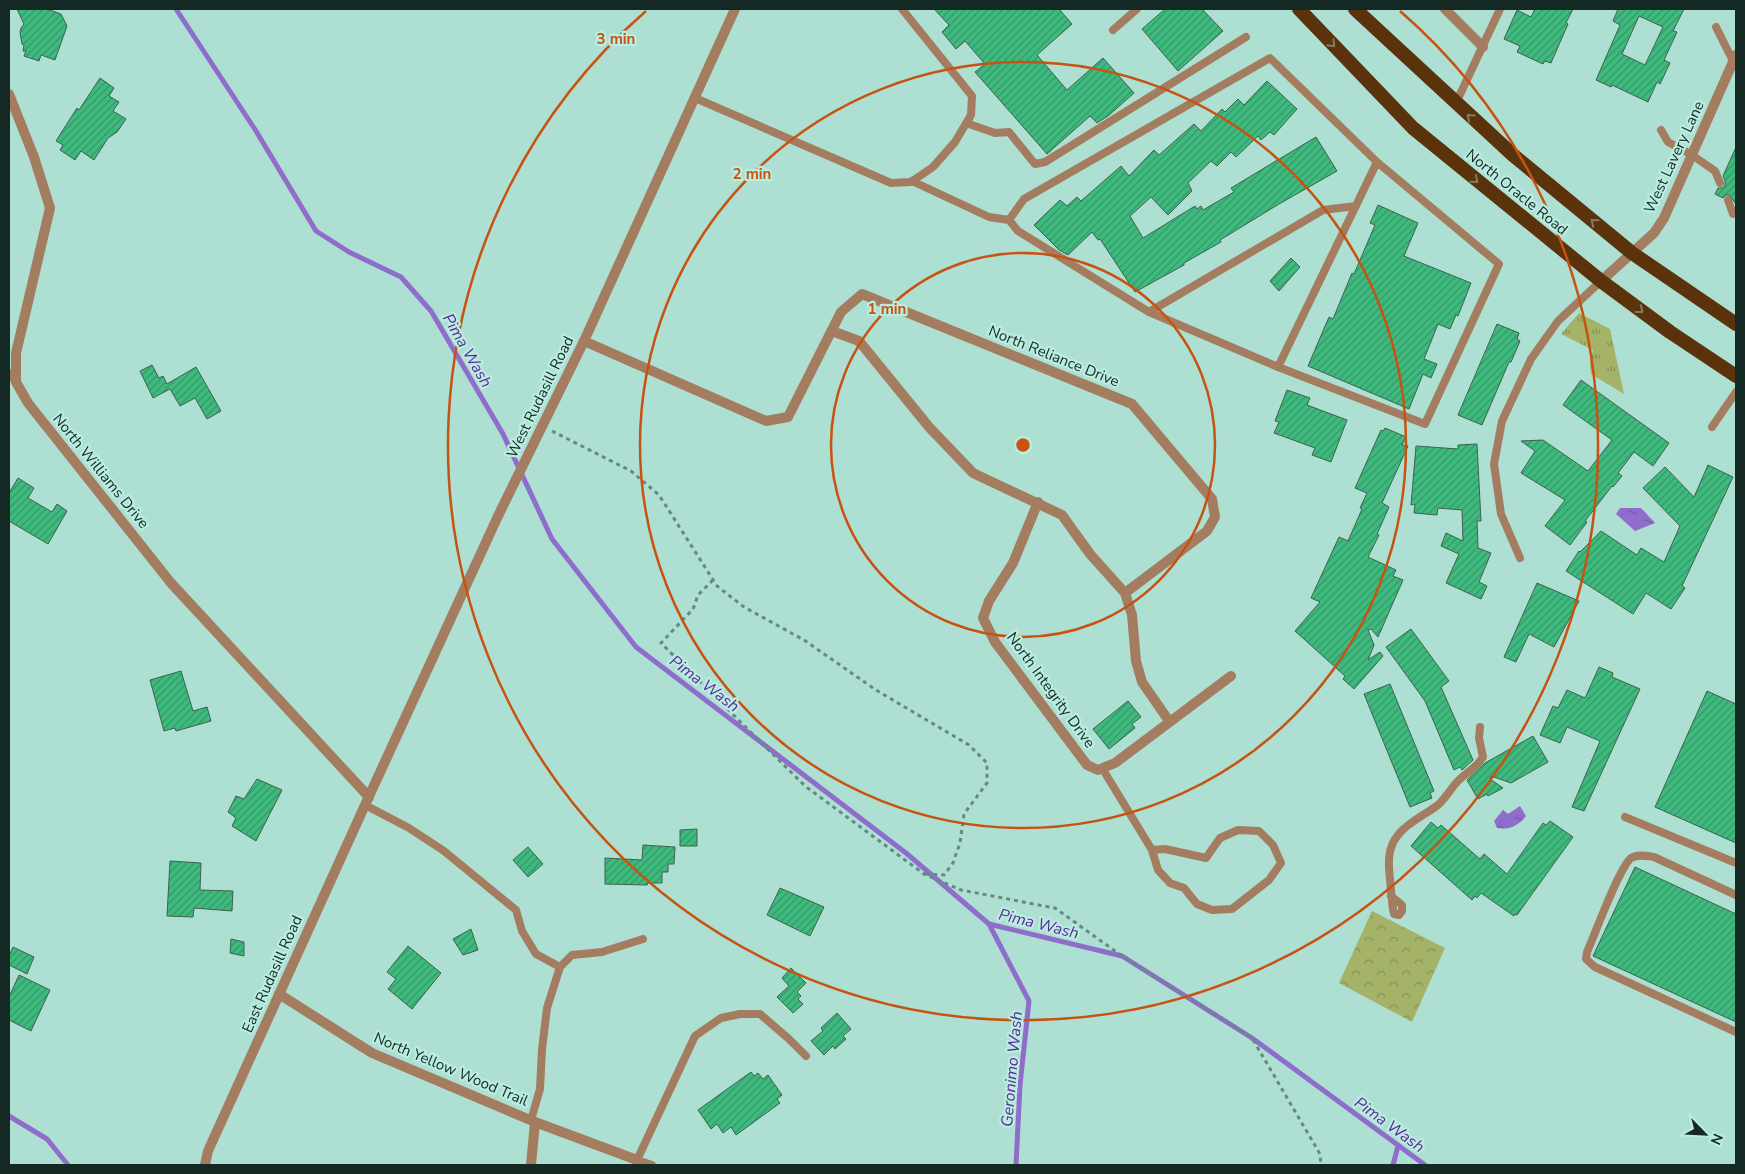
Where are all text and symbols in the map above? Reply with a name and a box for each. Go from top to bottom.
text: 3 min [597,29,635,49]
one-way arrow [1326,38,1335,47]
street label: West Lavery Lane [1639,98,1709,216]
one-way arrow [1467,114,1476,123]
street label: North Oracle Road [1462,145,1572,239]
text: 2 min [733,164,771,184]
one-way arrow [1470,174,1479,183]
one-way arrow [1591,218,1600,227]
text: 1 min [868,299,906,319]
one-way arrow [1634,304,1644,313]
water label: Pima Wash [437,309,497,392]
street label: North Reliance Drive [986,321,1122,391]
street label: West Rudasill Road [502,333,578,461]
street label: North Williams Drive [48,409,154,533]
centre of rings [1014,436,1032,454]
street label: North Integrity Drive [1002,628,1100,752]
water label: Pima Wash [665,650,744,717]
water label: Pima Wash [996,903,1081,945]
street label: East Rudasill Road [237,912,307,1036]
water label: Geronimo Wash [996,1010,1028,1128]
street label: North Yellow Wood Trail [371,1027,532,1111]
water label: Pima Wash [1350,1092,1429,1158]
north arrow [1680,1109,1730,1159]
text: N [1706,1130,1727,1148]

